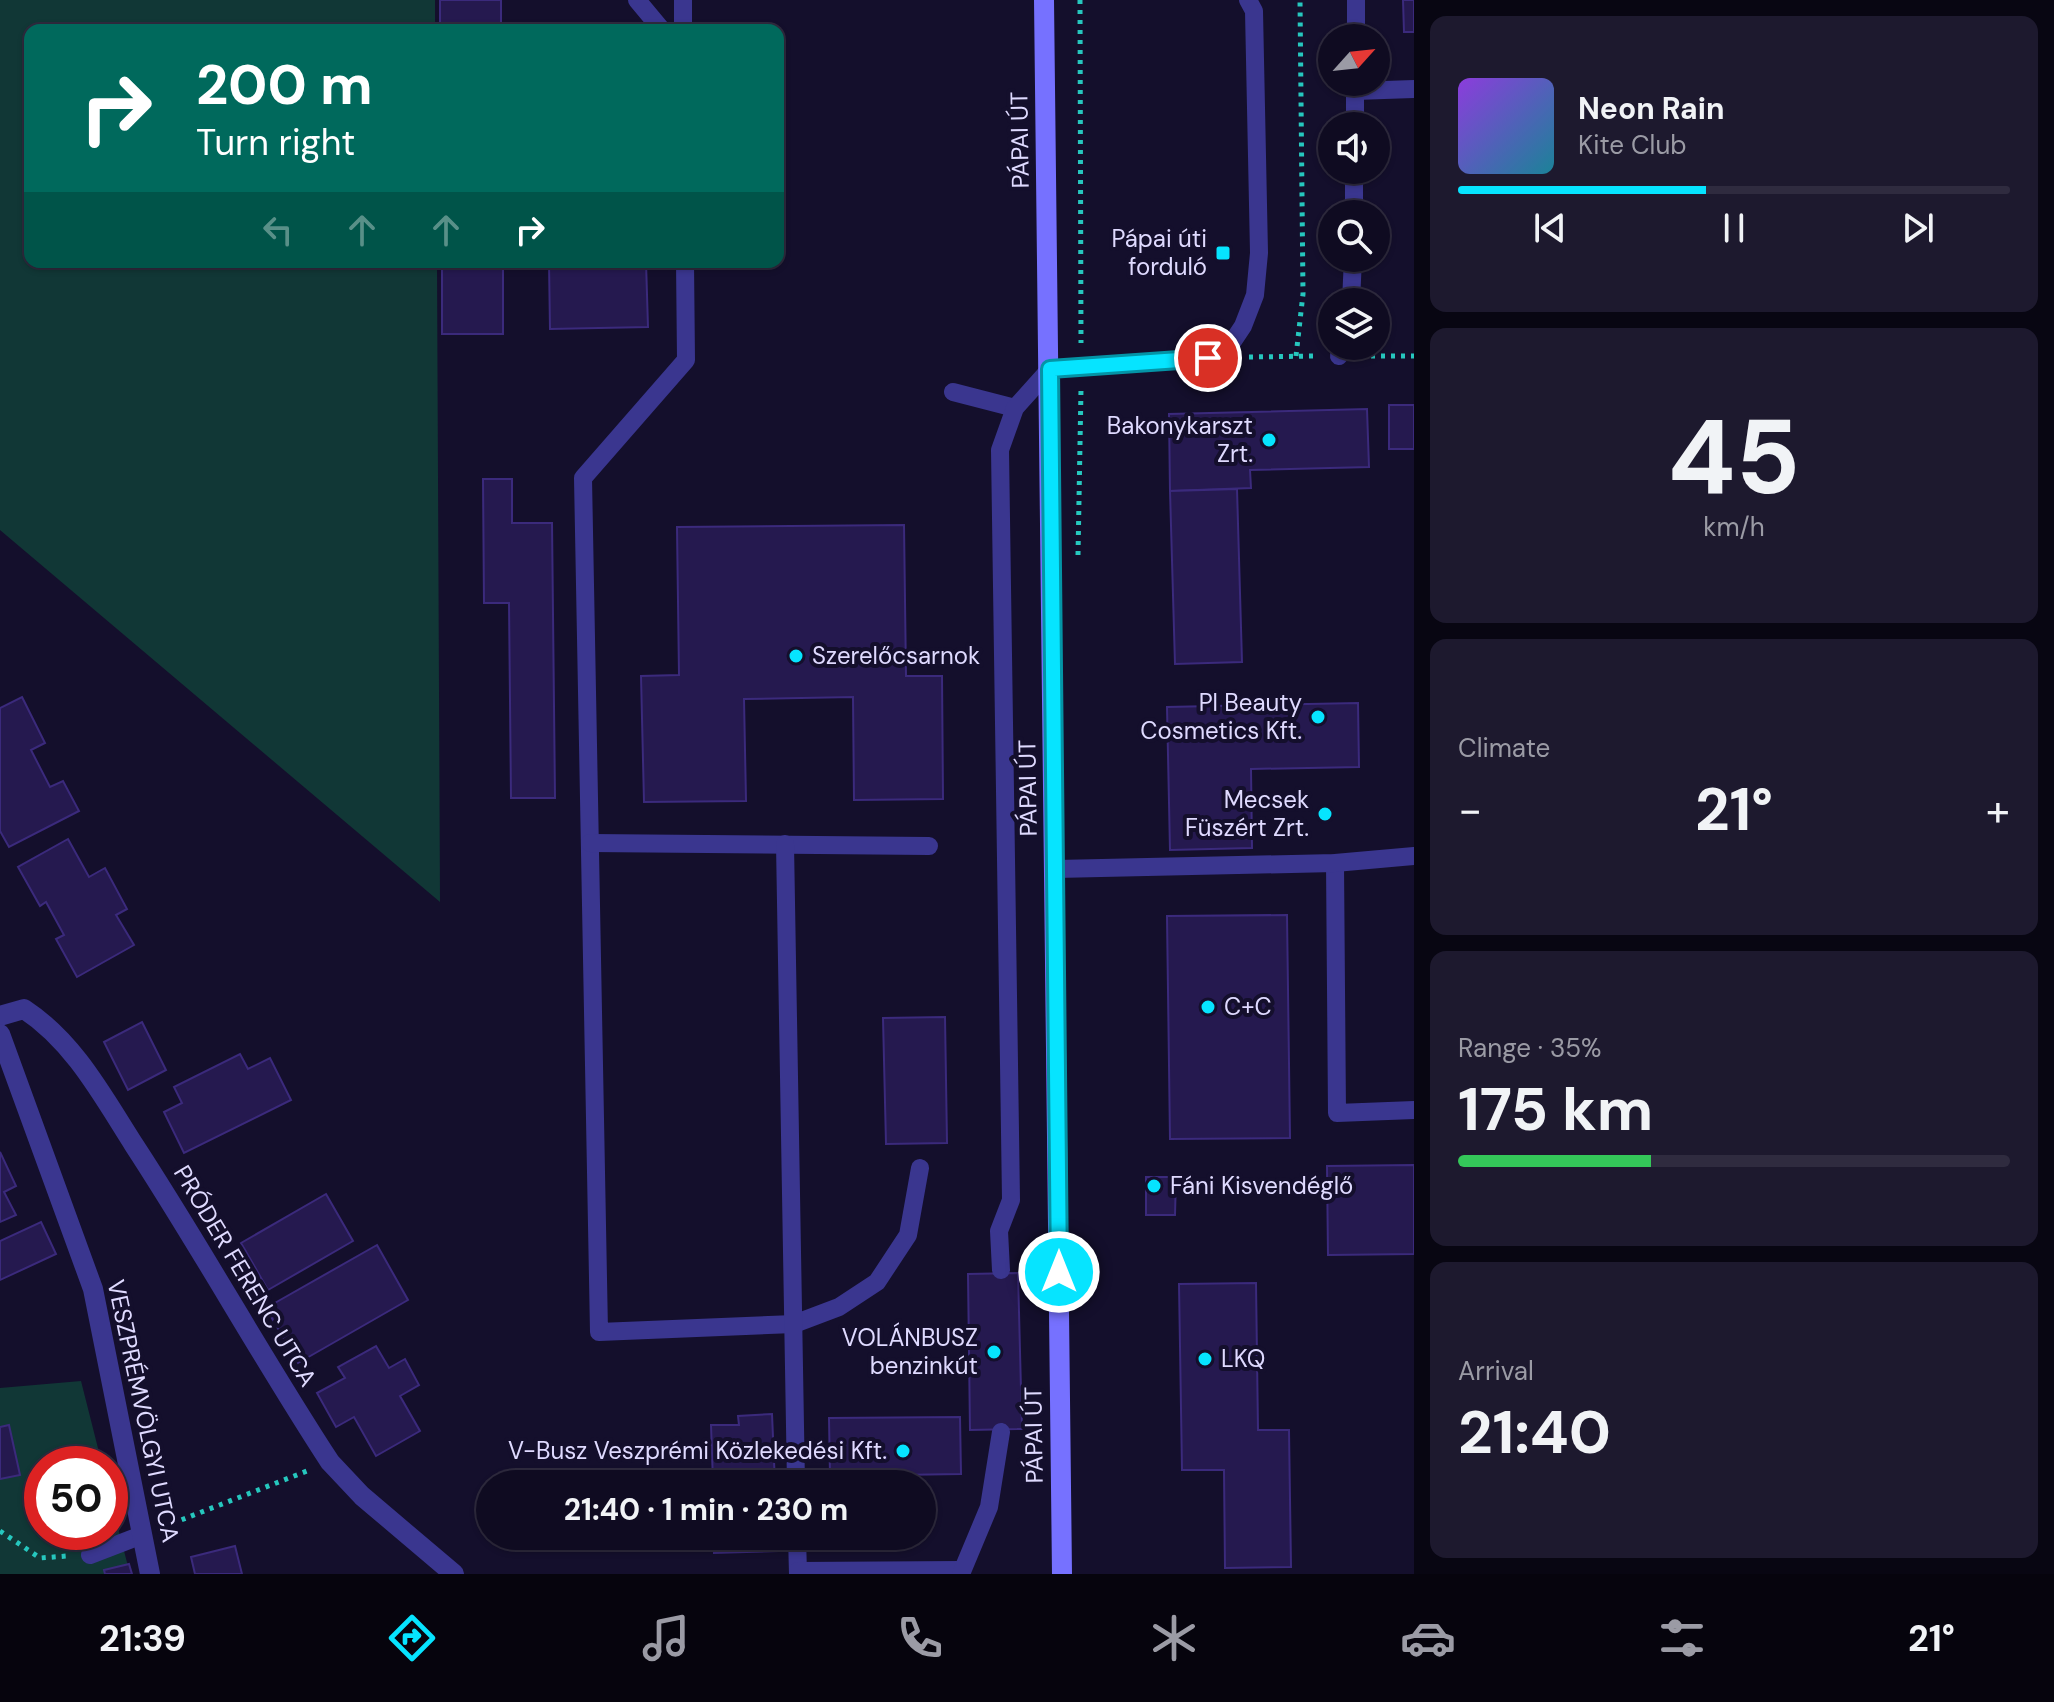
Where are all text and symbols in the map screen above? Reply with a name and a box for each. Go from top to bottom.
north arrow [1318,24,1390,96]
map controls [1318,24,1390,360]
text: 200 m [196,48,373,121]
icon: right [64,56,168,160]
text: Neon Rain [1578,89,1724,128]
street label: PÁPAI ÚT [1003,91,1036,189]
button: sound [1318,112,1390,184]
text: Turn right [196,119,355,166]
text: Kite Club [1578,128,1687,162]
button: search [1318,200,1390,272]
icon: previous [1528,206,1572,250]
icon: pause [1712,206,1756,250]
icon: next [1896,206,1940,250]
icon: left [256,208,300,252]
icon: ahead [340,208,384,252]
icon: ahead [424,208,468,252]
icon: right [508,208,552,252]
place label: Pápai úti forduló [1111,223,1207,282]
marker: Pápai úti forduló [1214,244,1232,262]
button: layers [1318,288,1390,360]
pin [1174,324,1242,392]
icon: arrive [1186,336,1230,380]
text: 45 [1668,390,1800,525]
place label: Bakonykarszt Zrt. [1107,410,1253,469]
marker: Bakonykarszt Zrt. [1260,431,1278,449]
text: km/h [1703,510,1765,544]
place label: Szerelőcsarnok [812,640,980,671]
marker: Szerelőcsarnok [787,647,805,665]
place label: Pl Beauty Cosmetics Kft. [1140,687,1302,746]
marker: Pl Beauty Cosmetics Kft. [1309,708,1327,726]
text: Climate [1458,731,1550,765]
street label: PÁPAI ÚT [1011,739,1044,837]
text: 21° [1695,770,1773,849]
text: − [1458,781,1482,839]
text: + [1986,781,2010,839]
place label: Mecsek Füszért Zrt. [1185,784,1309,843]
marker: Mecsek Füszért Zrt. [1316,805,1334,823]
place label: C+C [1224,991,1272,1022]
marker: C+C [1199,998,1217,1016]
text: Range · 35% [1458,1031,1602,1065]
text: 175 km [1458,1070,1653,1149]
street label: PRÓDER FERENC UTCA [167,1159,324,1392]
place label: Fáni Kisvendéglő [1170,1170,1353,1201]
marker: Fáni Kisvendéglő [1145,1177,1163,1195]
position arrow [1017,1230,1101,1314]
street label: VESZPRÉMVÖLGYI UTCA [100,1277,186,1545]
place label: VOLÁNBUSZ benzinkút [842,1322,978,1381]
marker: VOLÁNBUSZ benzinkút [985,1343,1003,1361]
place label: LKQ [1221,1343,1265,1374]
marker: LKQ [1196,1350,1214,1368]
text: Arrival [1458,1354,1534,1388]
street label: PÁPAI ÚT [1017,1386,1050,1484]
text: 21:40 [1458,1393,1611,1472]
place label: V-Busz Veszprémi Közlekedési Kft. [508,1435,887,1466]
marker: V-Busz Veszprémi Közlekedési Kft. [894,1442,912,1460]
speed limit sign: 50 [24,1446,128,1550]
text: 21:40 · 1 min · 230 m [564,1490,848,1529]
icon: directions [384,1610,440,1666]
icon: music [638,1610,694,1666]
icon: phone [892,1610,948,1666]
icon: climate [1146,1610,1202,1666]
icon: car [1400,1610,1456,1666]
icon: filters [1654,1610,1710,1666]
text: 21:39 [99,1615,186,1662]
text: 21° [1908,1615,1955,1662]

